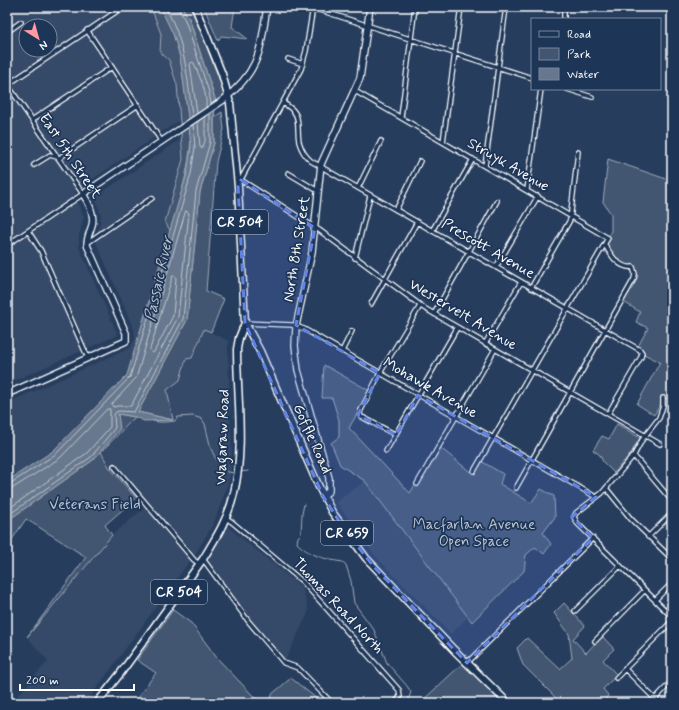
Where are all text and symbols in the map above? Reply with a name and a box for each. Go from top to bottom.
north arrow [18,18,58,58]
legend [531,18,661,90]
text: Road [567,27,591,43]
text: N [36,37,51,53]
text: Park [567,47,591,63]
text: Water [567,67,599,83]
street label: East 5th Street [34,109,106,203]
street label: Struyk Avenue [464,134,553,197]
street label: North 8th Street [279,194,315,303]
road number: CR 504 [212,210,268,234]
street label: Prescott Avenue [438,214,538,284]
water label: Passaic River [140,232,179,323]
street label: Westervelt Avenue [405,275,521,355]
street label: Mohawk Avenue [379,353,481,423]
street label: Wagaraw Road [211,389,236,485]
street label: Goffle Road [288,401,336,477]
park label: Veterans Field [49,495,141,515]
park label: Macfarlan Avenue Open Space [413,515,535,552]
road number: CR 659 [321,521,373,545]
street label: Thomas Road North [288,554,388,658]
road number: CR 504 [151,580,207,604]
scale bar [20,666,134,692]
text: 200 m [26,673,59,689]

